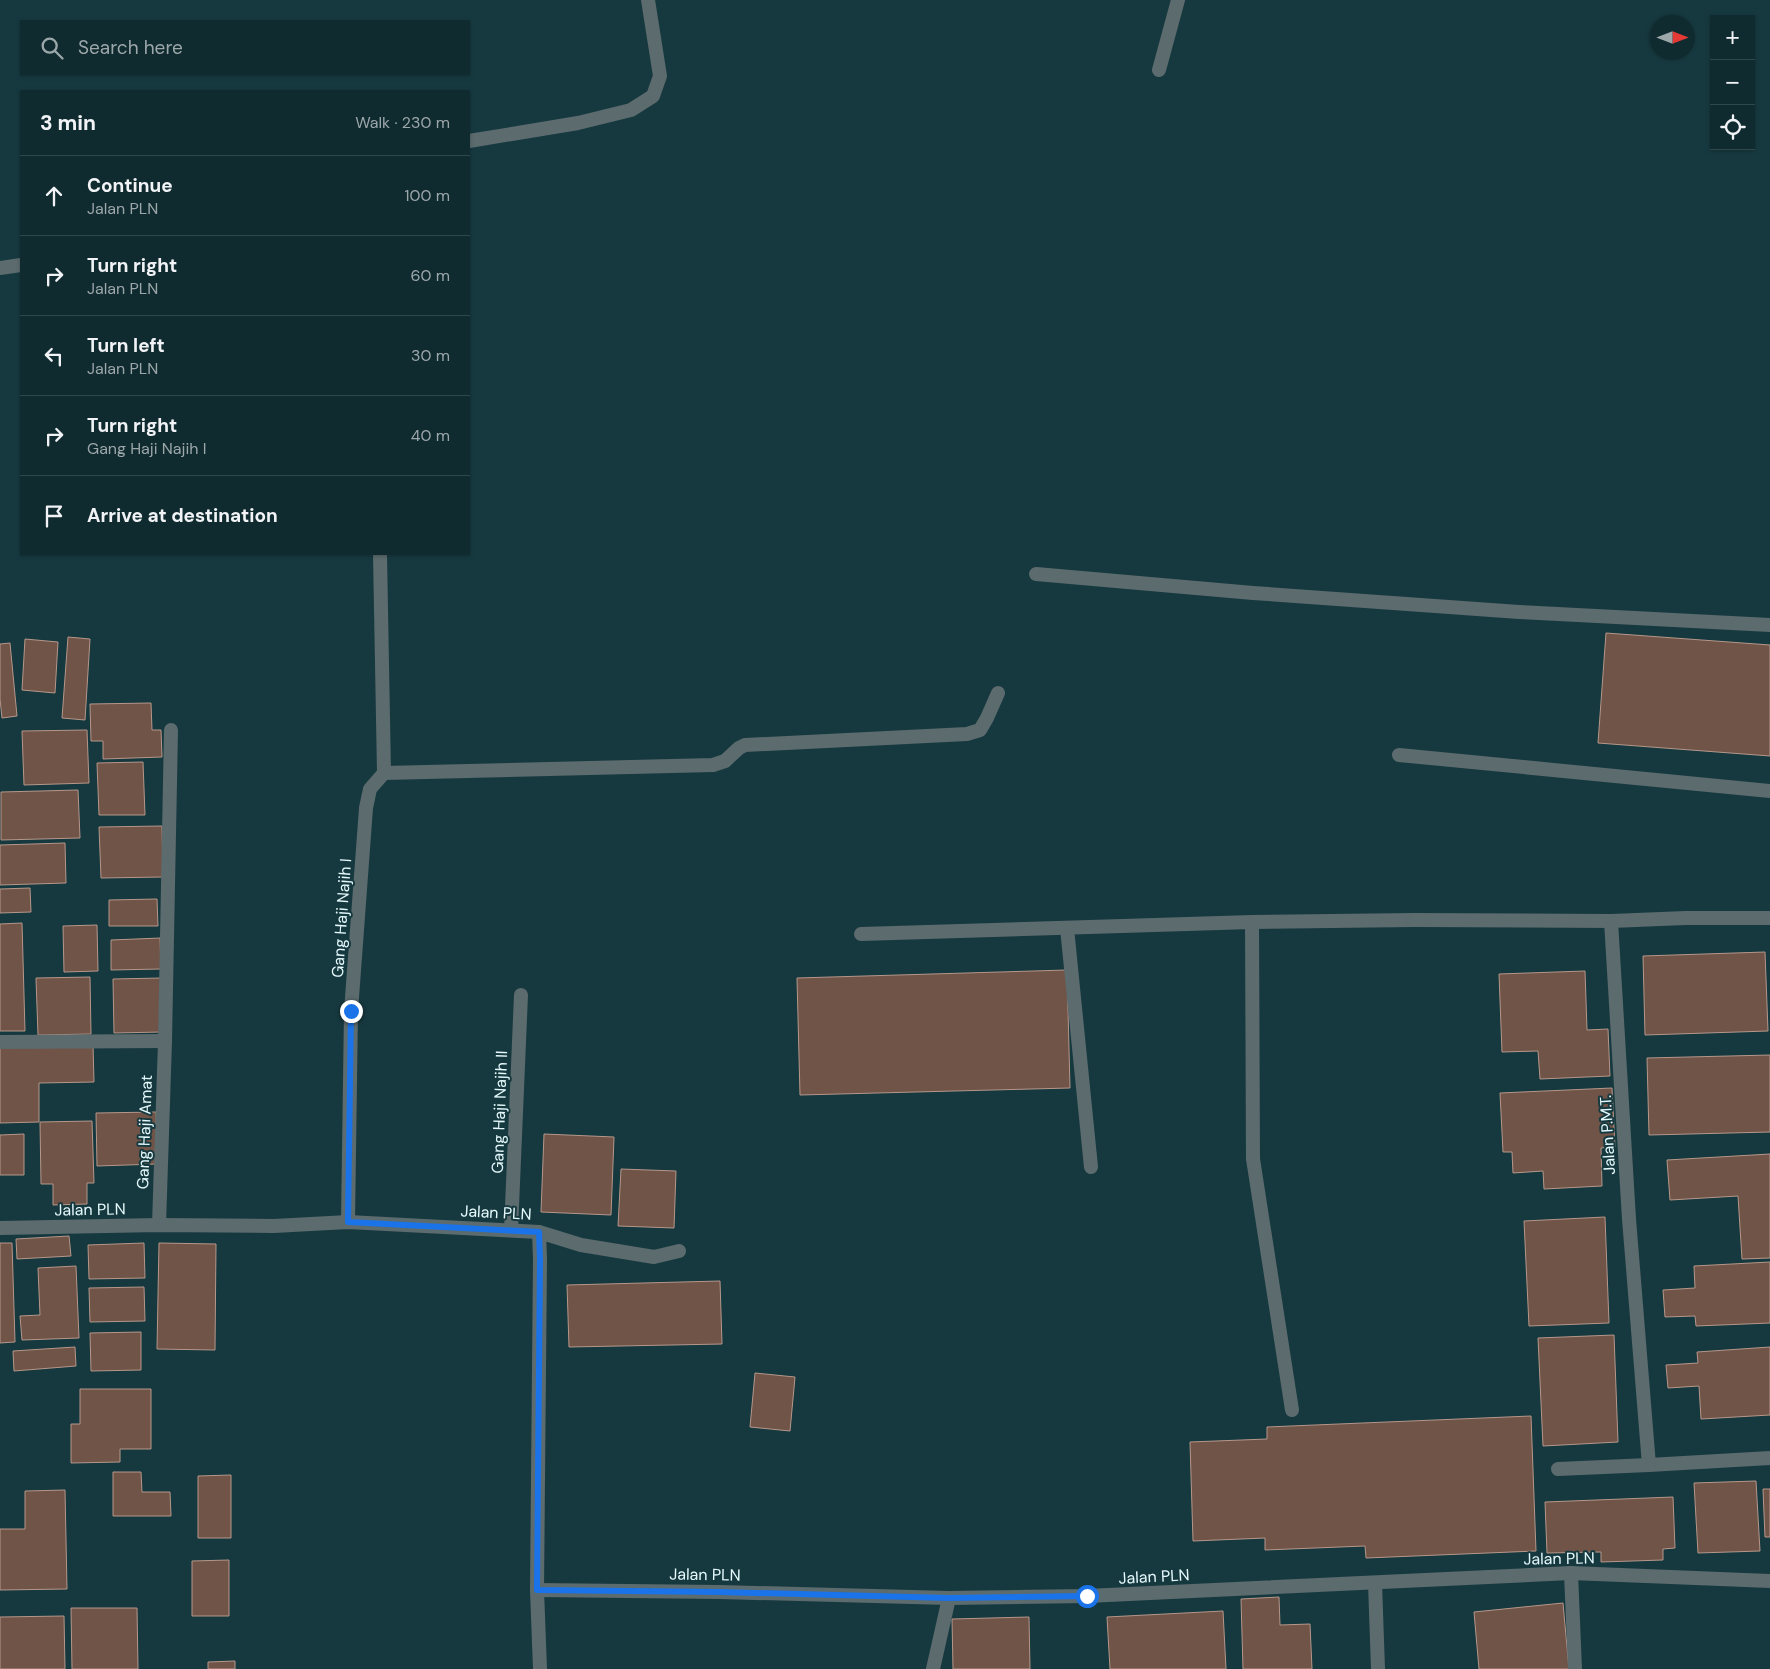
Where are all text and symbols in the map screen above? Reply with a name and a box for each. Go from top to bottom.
north arrow [1650,15,1695,60]
map controls [1710,15,1755,150]
button: + [1710,15,1755,60]
search box [20,20,470,75]
icon: search [38,34,66,62]
text: Search here [78,35,183,60]
button: − [1710,60,1755,105]
button: locate [1710,105,1755,150]
text: 3 min [40,109,96,137]
text: Walk · 230 m [355,112,450,133]
text: Continue [87,173,173,198]
icon: ahead [40,182,68,210]
text: 100 m [405,185,450,206]
text: Jalan PLN [87,198,158,219]
text: Turn right [87,253,177,278]
icon: right [40,262,68,290]
text: 60 m [410,265,450,286]
text: Jalan PLN [87,278,158,299]
text: Turn left [87,333,165,358]
icon: left [40,342,68,370]
text: 30 m [411,345,450,366]
text: Jalan PLN [87,358,158,379]
text: Turn right [87,413,177,438]
icon: right [40,422,68,450]
text: 40 m [411,425,450,446]
text: Gang Haji Najih I [87,438,206,459]
icon: arrive [40,502,68,530]
text: Arrive at destination [87,503,278,528]
street label: Gang Haji Najih I [327,858,356,978]
route end [340,1000,363,1023]
street label: Gang Haji Najih II [487,1050,512,1174]
street label: Gang Haji Amat [132,1074,157,1190]
street label: Jalan P.M.T. [1595,1094,1620,1175]
street label: Jalan PLN [54,1198,126,1221]
street label: Jalan PLN [460,1200,532,1225]
street label: Jalan PLN [1523,1547,1595,1570]
street label: Jalan PLN [669,1563,741,1586]
street label: Jalan PLN [1118,1564,1190,1589]
route start [1076,1585,1099,1608]

